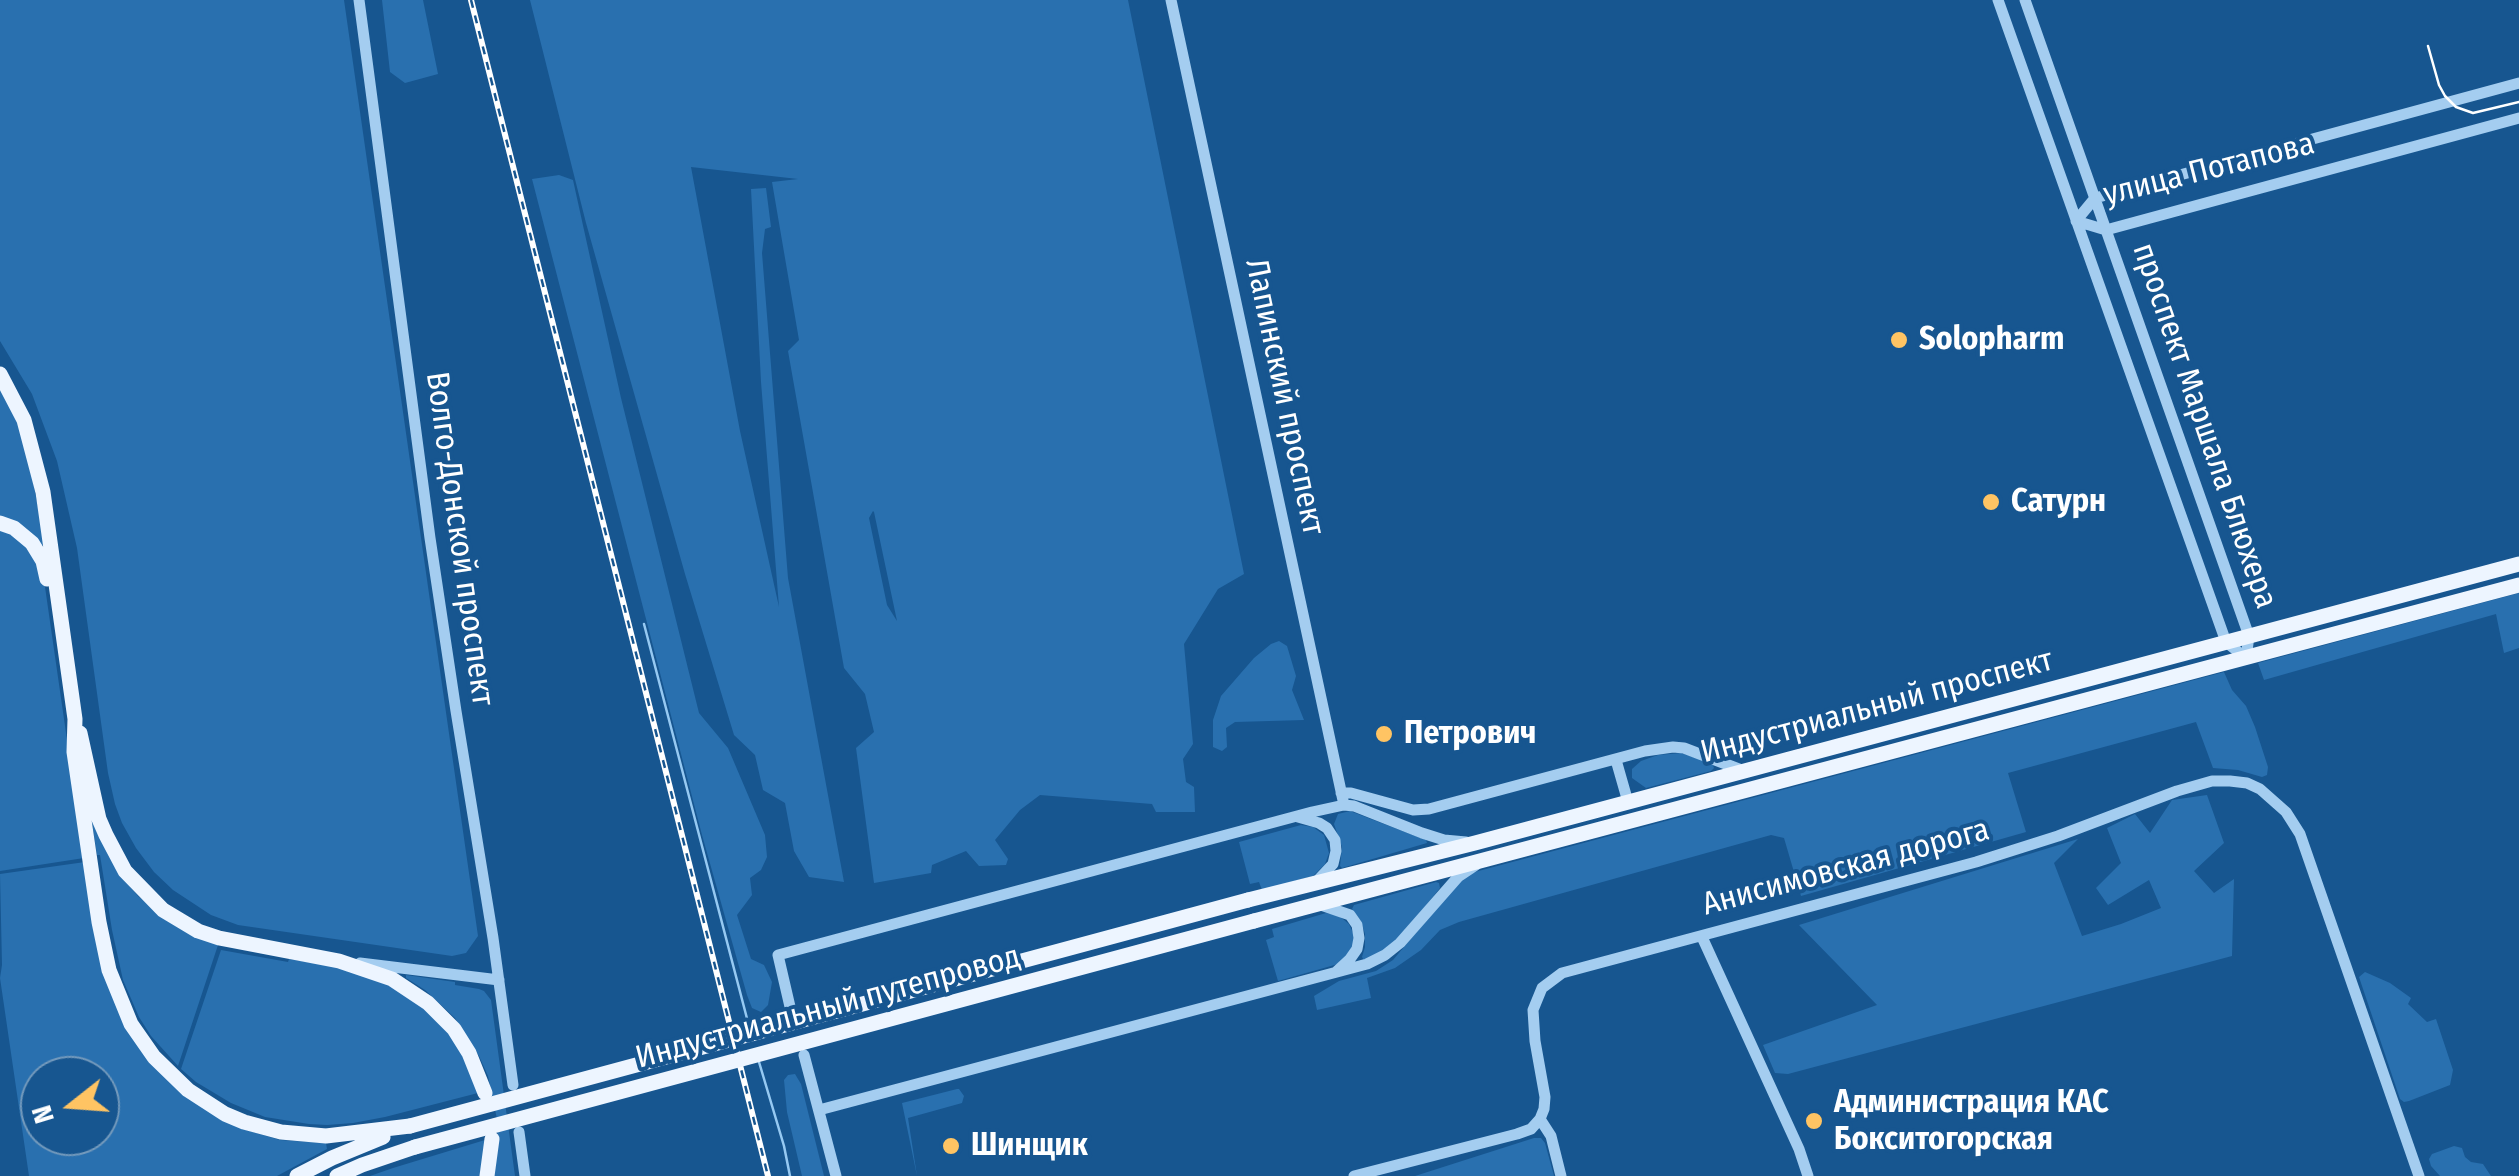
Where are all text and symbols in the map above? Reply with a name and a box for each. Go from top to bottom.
street label: улица Потапова [2100,125,2318,215]
street label: проспект Маршала Блюхера [2123,238,2285,614]
street label: Лапинский проспект [1236,255,1332,539]
place label: Solopharm [1919,321,2065,359]
marker: Solopharm [1888,329,1910,351]
street label: Волго-Донской проспект [417,370,501,708]
place label: Сатурн [2011,483,2106,521]
marker: Сатурн [1980,491,2002,513]
street label: Индустриальный проспект [1697,641,2057,773]
place label: Петрович [1404,715,1536,753]
marker: Петрович [1373,723,1395,745]
street label: Анисимовская дорога [1698,811,1994,925]
street label: Индустриальный путепровод [632,938,1024,1078]
north arrow [20,1056,120,1156]
place label: Администрация КАС Бокситогорская [1834,1084,2109,1159]
text: N [25,1101,61,1127]
marker: Администрация КАС Бокситогорская [1803,1110,1825,1132]
place label: Шинщик [971,1127,1088,1165]
marker: Шинщик [940,1135,962,1157]

